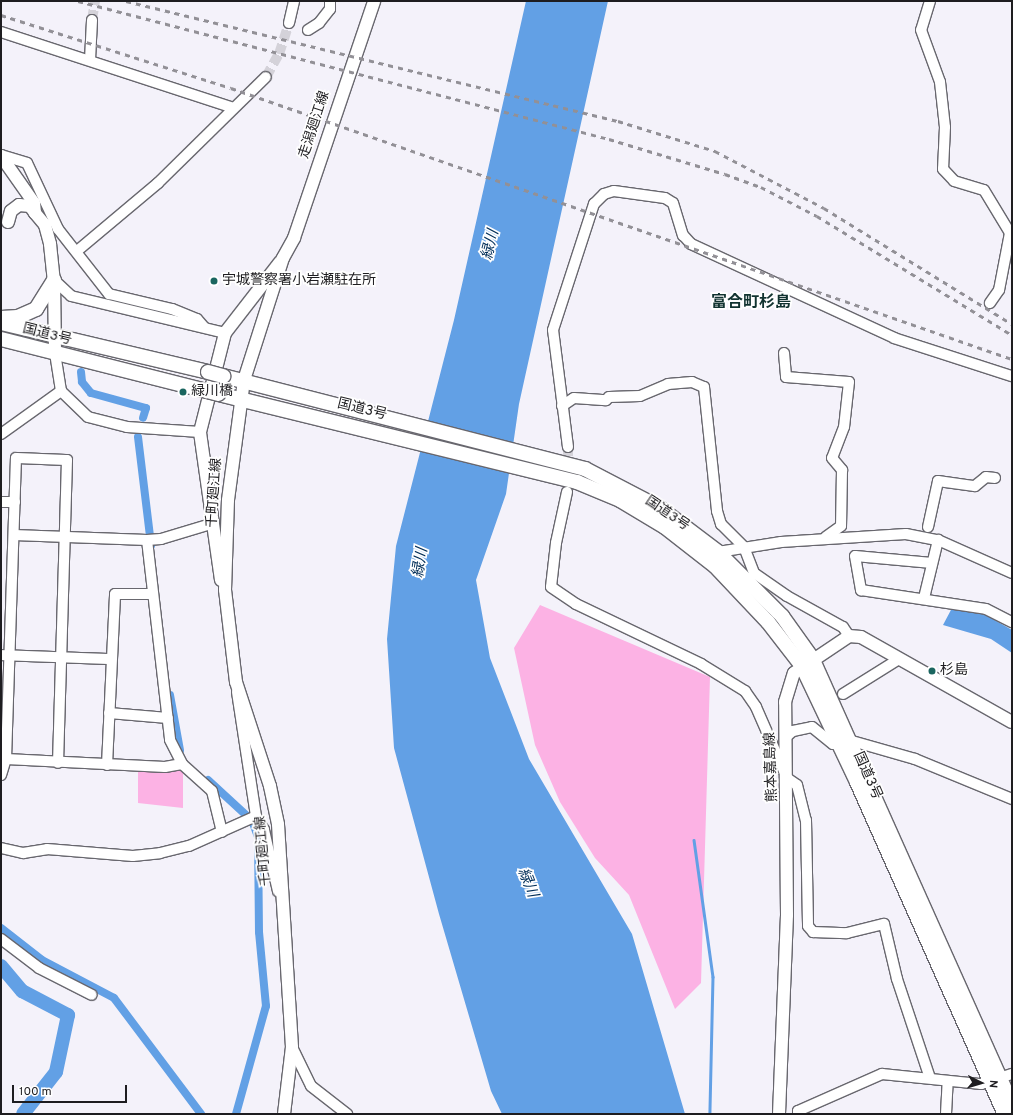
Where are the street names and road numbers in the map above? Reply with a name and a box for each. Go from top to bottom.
street label: 走潟廻江線 [296,89,334,161]
street label: 国道3号 [21,321,73,349]
street label: 国道3号 [336,396,388,424]
street label: 千町廻江線 [204,457,226,529]
street label: 国道3号 [641,493,693,535]
street label: 熊本嘉島線 [762,732,782,802]
street label: 国道3号 [849,750,885,802]
street label: 千町廻江線 [253,815,275,887]

